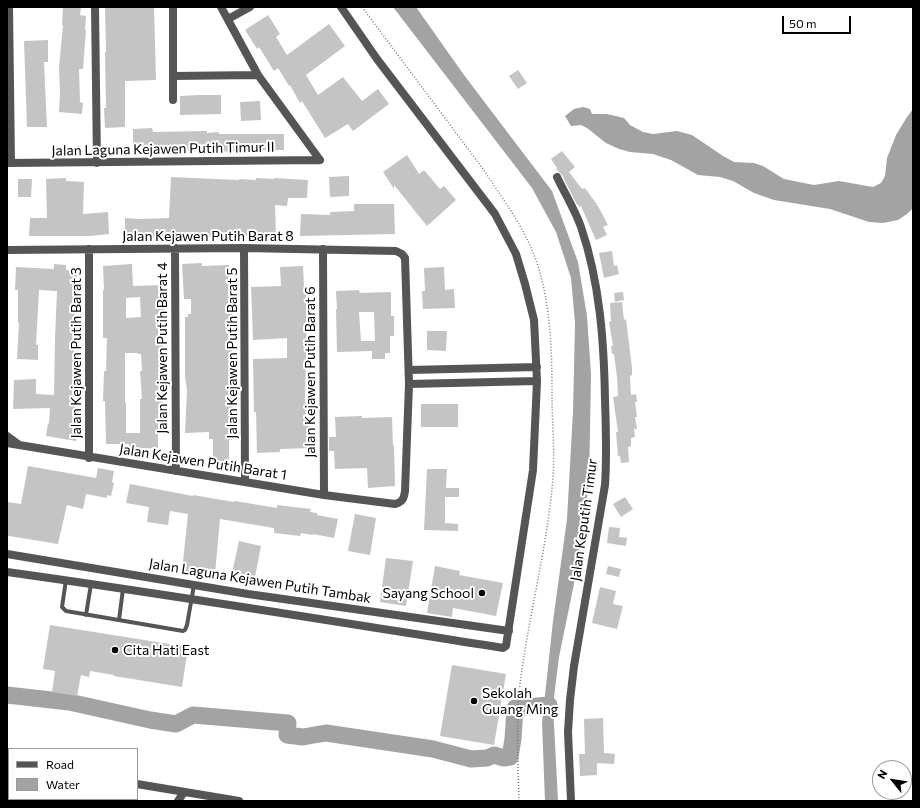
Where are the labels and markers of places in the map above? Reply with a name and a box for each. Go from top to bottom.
place label: Sayang School [382,585,474,601]
marker: Sayang School [477,588,487,598]
place label: Cita Hati East [123,642,209,658]
marker: Cita Hati East [110,645,120,655]
place label: Sekolah Guang Ming [482,685,558,718]
marker: Sekolah Guang Ming [469,696,479,706]

